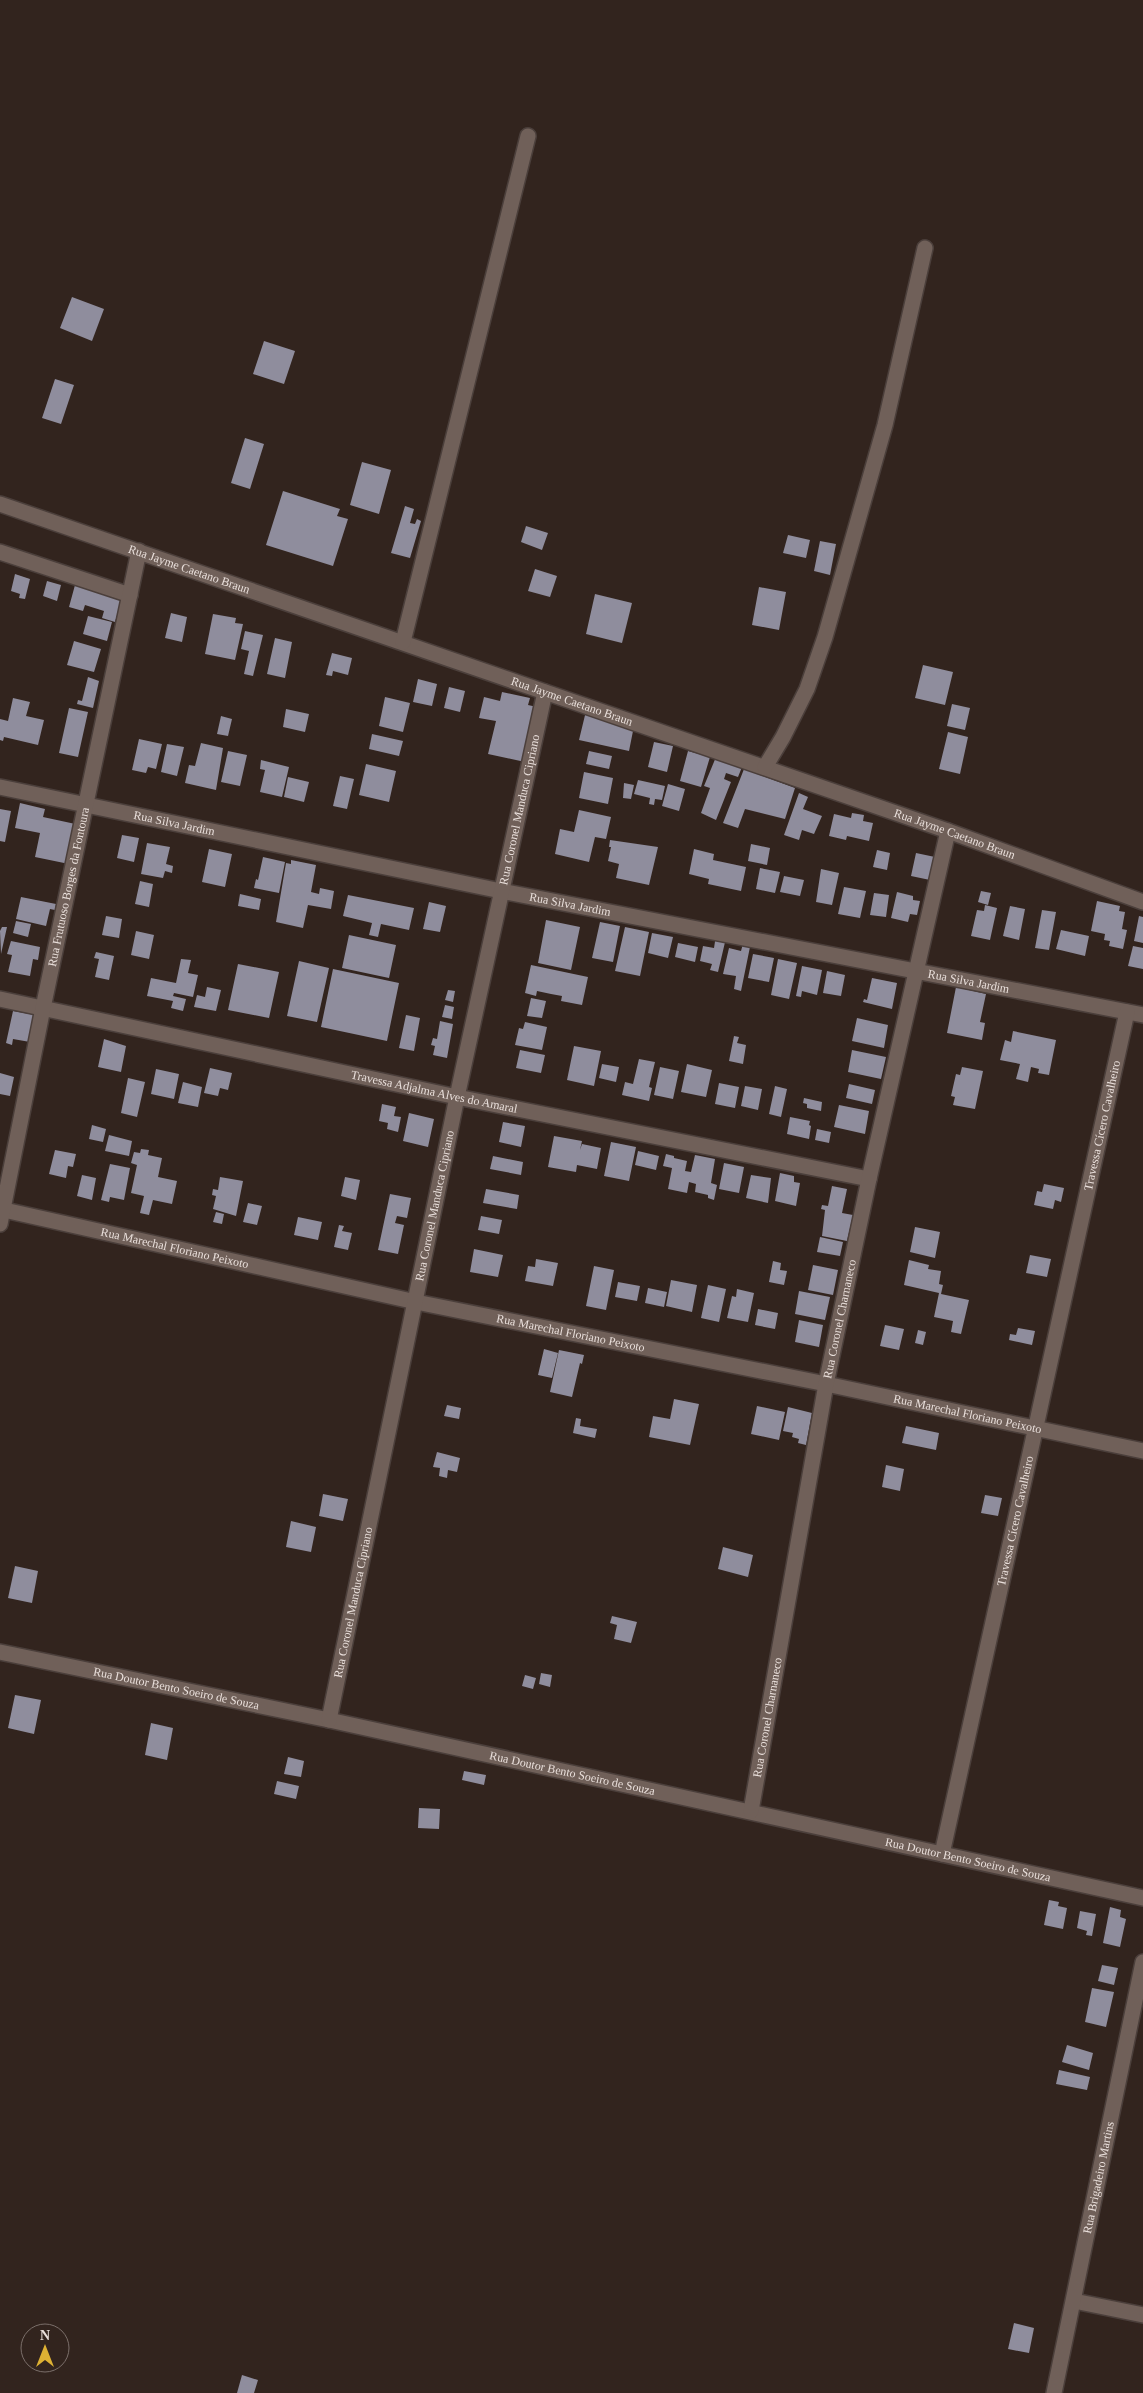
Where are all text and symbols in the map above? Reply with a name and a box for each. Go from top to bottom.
street label: Rua Jayme Caetano Braun [126,542,252,597]
street label: Rua Jayme Caetano Braun [509,674,635,729]
street label: Rua Coronel Manduca Cipriano [496,733,543,886]
street label: Rua Frutuoso Borges da Fontoura [45,805,92,968]
street label: Rua Jayme Caetano Braun [892,806,1017,862]
street label: Rua Silva Jardim [132,808,217,839]
street label: Rua Silva Jardim [528,890,613,919]
street label: Rua Silva Jardim [927,967,1011,996]
street label: Travessa Cícero Cavalheiro [1081,1059,1123,1192]
street label: Travessa Adjalma Alves do Amaral [350,1067,519,1116]
street label: Rua Coronel Manduca Cipriano [412,1129,457,1282]
street label: Rua Marechal Floriano Peixoto [99,1225,250,1271]
street label: Rua Coronel Charnaneco [820,1258,859,1380]
street label: Rua Marechal Floriano Peixoto [495,1311,646,1355]
street label: Rua Marechal Floriano Peixoto [892,1391,1043,1436]
street label: Travessa Cícero Cavalheiro [994,1455,1036,1587]
street label: Rua Coronel Manduca Cipriano [331,1526,375,1679]
street label: Rua Coronel Charnaneco [750,1656,785,1778]
street label: Rua Doutor Bento Soeiro de Souza [92,1664,261,1713]
street label: Rua Doutor Bento Soeiro de Souza [488,1748,657,1798]
street label: Rua Doutor Bento Soeiro de Souza [884,1835,1053,1885]
street label: Rua Brigadeiro Martins [1080,2120,1117,2235]
north arrow [20,2323,70,2373]
text: N [40,2328,50,2343]

